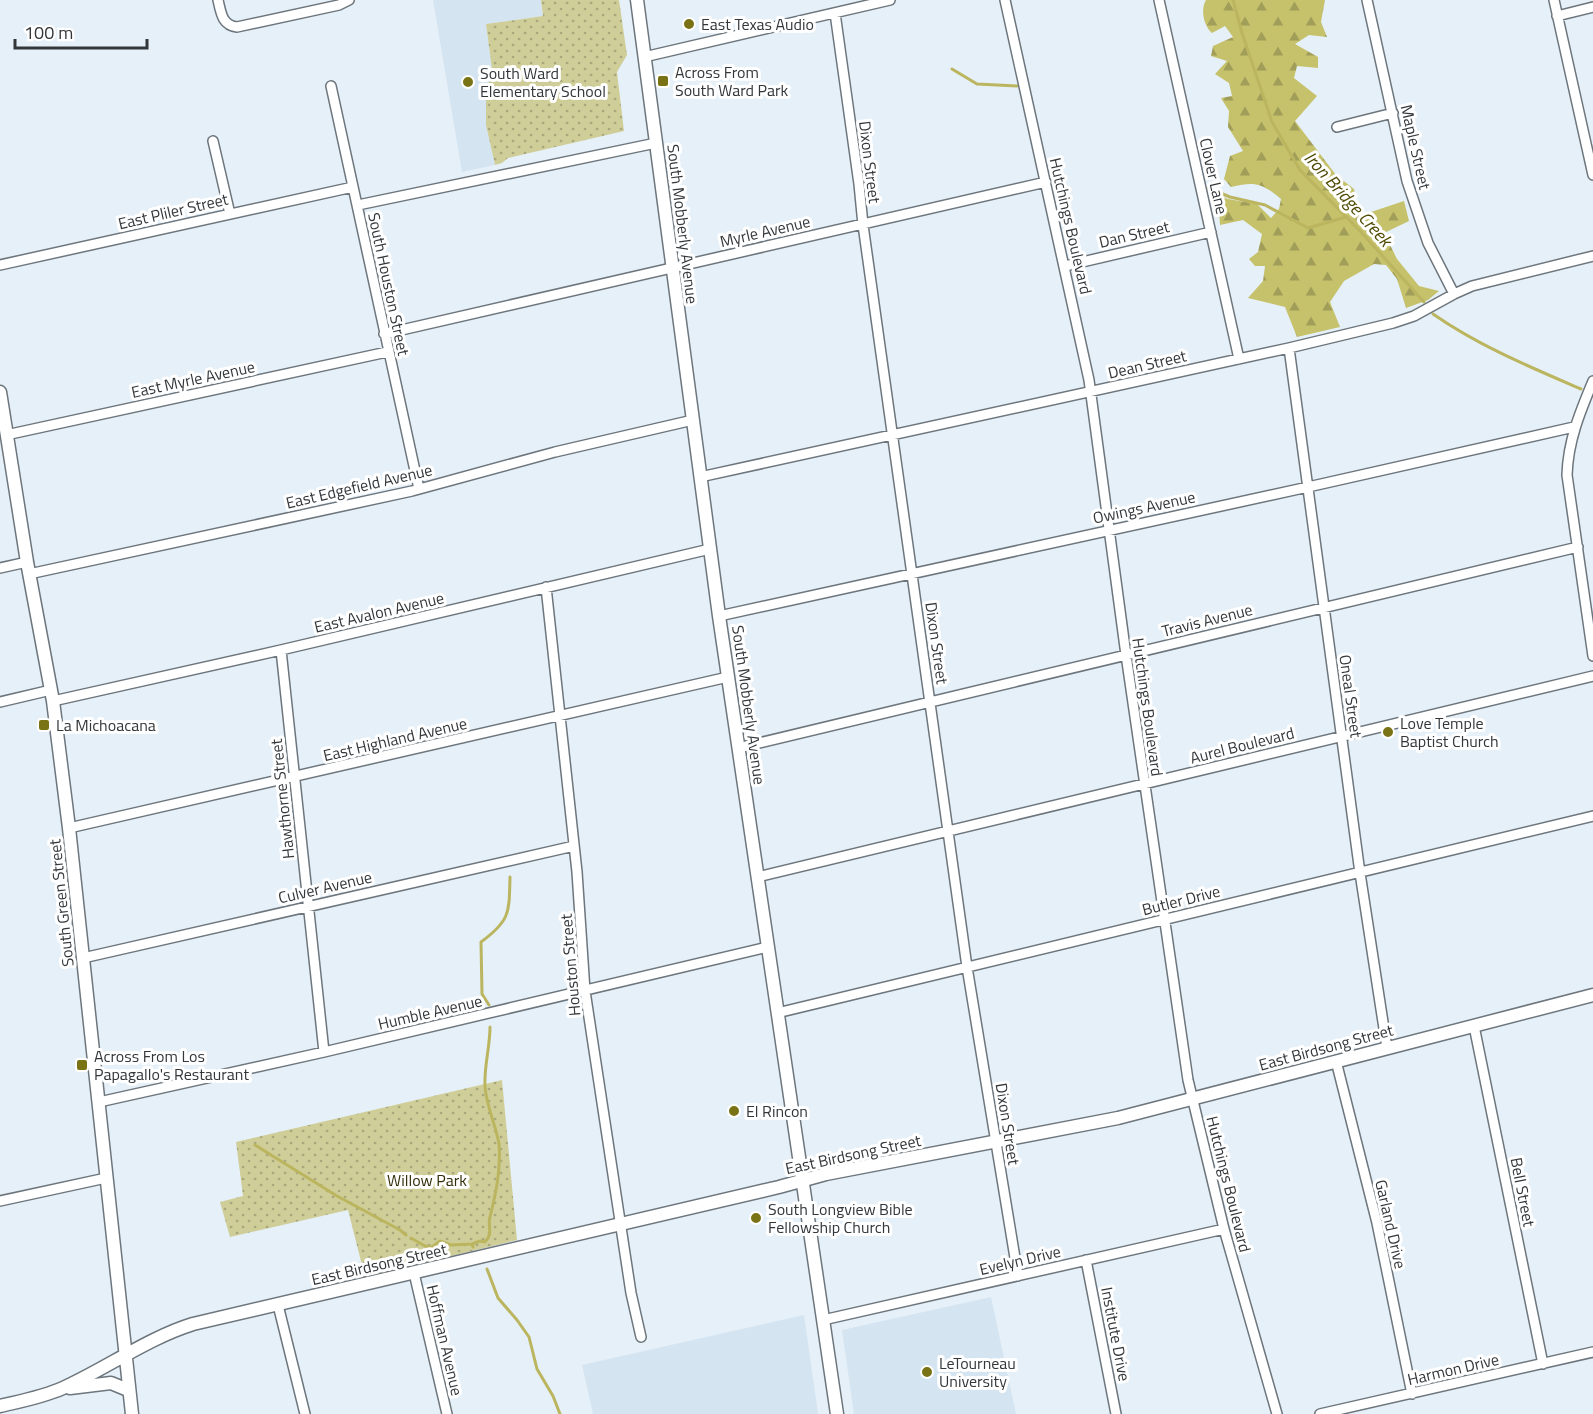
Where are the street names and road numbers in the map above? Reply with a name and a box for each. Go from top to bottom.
street label: Maple Street [1395,102,1437,192]
street label: Dixon Street [853,120,887,205]
street label: Clover Lane [1194,135,1234,217]
street label: South Mobberly Avenue [661,143,705,305]
street label: Hutchings Boulevard [1044,155,1098,297]
street label: East Pliler Street [116,187,231,235]
street label: Myrle Avenue [717,209,813,253]
street label: South Houston Street [362,210,416,358]
street label: Dan Street [1096,214,1172,254]
street label: Dean Street [1105,343,1189,385]
street label: East Myrle Avenue [129,354,257,404]
street label: East Edgefield Avenue [283,457,435,515]
street label: Owings Avenue [1091,484,1197,530]
street label: East Avalon Avenue [312,585,446,639]
street label: Travis Avenue [1159,597,1255,643]
street label: Dixon Street [919,600,955,686]
street label: South Mobberly Avenue [726,624,772,786]
street label: Hutchings Boulevard [1126,636,1170,778]
street label: Oneal Street [1333,653,1369,739]
street label: East Highland Avenue [321,711,469,767]
street label: Aurel Boulevard [1187,720,1297,770]
street label: Hawthorne Street [264,737,300,860]
street label: South Green Street [42,838,80,968]
street label: Culver Avenue [276,865,374,909]
street label: Butler Drive [1139,879,1223,921]
street label: Houston Street [554,913,586,1017]
street label: Humble Avenue [375,988,485,1036]
street label: East Birdsong Street [1256,1017,1396,1076]
street label: Dixon Street [990,1081,1026,1167]
street label: Hutchings Boulevard [1200,1113,1258,1255]
street label: East Birdsong Street [783,1128,923,1180]
street label: Bell Street [1505,1155,1542,1229]
street label: Garland Drive [1369,1177,1413,1271]
street label: East Birdsong Street [309,1237,449,1291]
street label: Evelyn Drive [977,1239,1063,1281]
street label: Hoffman Avenue [421,1282,469,1398]
street label: Institute Drive [1095,1285,1137,1383]
street label: Harmon Drive [1405,1347,1501,1391]

